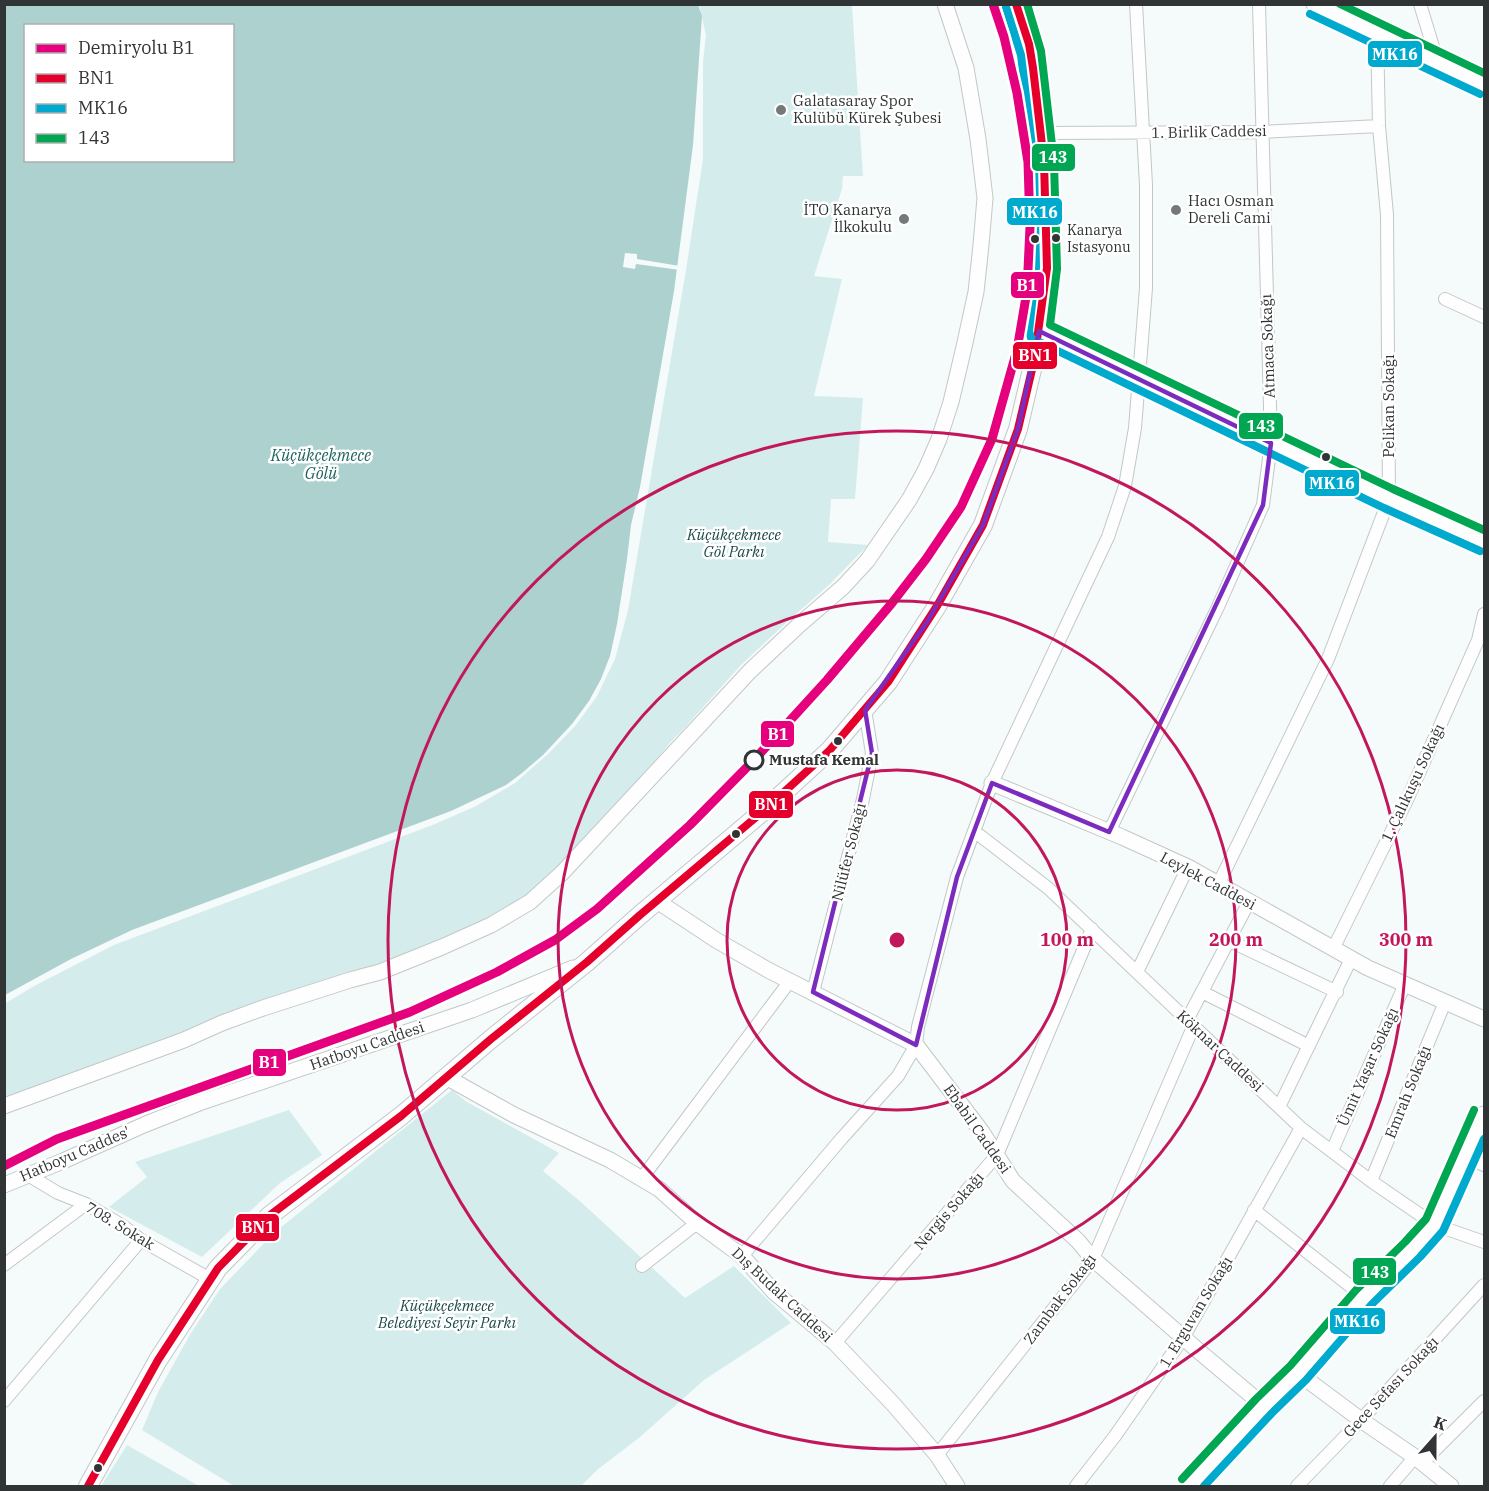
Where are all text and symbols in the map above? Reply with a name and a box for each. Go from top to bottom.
legend [24,24,234,162]
text: Demiryolu B1 [78,36,195,59]
line badge: MK16 [1367,40,1423,68]
text: MK16 [1372,44,1418,64]
text: BN1 [78,66,115,89]
place label: Galatasaray Spor Kulübü Kürek Şubesi [793,91,942,127]
text: MK16 [78,96,128,119]
marker: Galatasaray Spor Kulübü Kürek Şubesi [774,103,788,117]
street label: 1. Birlik Caddesi [1151,121,1267,142]
text: 143 [78,126,110,149]
line badge: 143 [1031,143,1076,172]
text: 143 [1039,147,1067,167]
place label: Hacı Osman Dereli Cami [1188,191,1274,227]
line badge: MK16 [1006,197,1063,226]
place label: İTO Kanarya İlkokulu [803,200,892,236]
text: MK16 [1012,202,1058,222]
marker: Hacı Osman Dereli Cami [1169,203,1183,217]
marker: İTO Kanarya İlkokulu [897,212,911,226]
place label: Kanarya Istasyonu [1067,221,1131,256]
marker: Kanarya Istasyonu [1050,232,1062,244]
unlabelled marker [1029,233,1041,245]
line badge: B1 [1010,271,1045,299]
text: B1 [1017,275,1037,295]
street label: Atmaca Sokağı [1256,293,1279,398]
line badge: BN1 [1012,341,1058,370]
text: BN1 [1018,345,1052,365]
street label: Pelikan Sokağı [1379,354,1398,458]
line badge: 143 [1238,412,1284,440]
text: 143 [1247,416,1275,436]
water label: Küçükçekmece Gölü [270,445,371,483]
unlabelled marker [1320,451,1332,463]
line badge: MK16 [1304,469,1360,497]
text: MK16 [1309,473,1355,493]
park label: Küçükçekmece Göl Parkı [686,525,781,561]
line badge: B1 [760,720,795,748]
street label: 1. Çalıkuşu Sokağı [1377,720,1448,845]
text: B1 [768,724,788,744]
unlabelled marker [832,735,844,747]
marker: Mustafa Kemal [744,750,764,770]
place label: Mustafa Kemal [769,750,879,769]
line badge: BN1 [748,790,794,819]
text: BN1 [754,794,788,814]
street label: Nilüfer Sokağı [827,801,870,903]
unlabelled marker [730,828,742,840]
street label: Leylek Caddesi [1157,847,1260,914]
text: 100 m [1040,928,1095,951]
text: 200 m [1209,928,1264,951]
text: 300 m [1379,928,1434,951]
centre of rings [887,930,907,950]
street label: Ümit Yaşar Sokağı [1333,1004,1402,1129]
street label: Köknar Caddesi [1173,1006,1268,1096]
street label: Hatboyu Caddesi [307,1017,427,1074]
street label: Emrah Sokağı [1380,1042,1435,1141]
line badge: B1 [252,1048,287,1077]
text: B1 [259,1052,279,1072]
street label: Ebabil Caddesi [940,1080,1015,1177]
street label: Hatboyu Caddes' [17,1122,133,1185]
street label: Nergis Sokağı [910,1168,988,1254]
street label: 708. Sokak [82,1197,159,1254]
line badge: BN1 [235,1213,280,1242]
text: BN1 [241,1217,275,1237]
street label: Dış Budak Caddesi [728,1243,837,1346]
street label: Zambak Sokağı [1019,1249,1100,1348]
street label: 1. Erguvan Sokağı [1155,1252,1236,1371]
line badge: 143 [1352,1257,1397,1286]
text: 143 [1361,1262,1389,1282]
park label: Küçükçekmece Belediyesi Seyir Parkı [377,1296,516,1332]
line badge: MK16 [1329,1307,1386,1335]
text: MK16 [1334,1311,1380,1331]
street label: Gece Sefası Sokağı [1339,1332,1442,1441]
north arrow [1405,1407,1465,1467]
text: K [1431,1411,1450,1435]
unlabelled marker [92,1462,104,1474]

